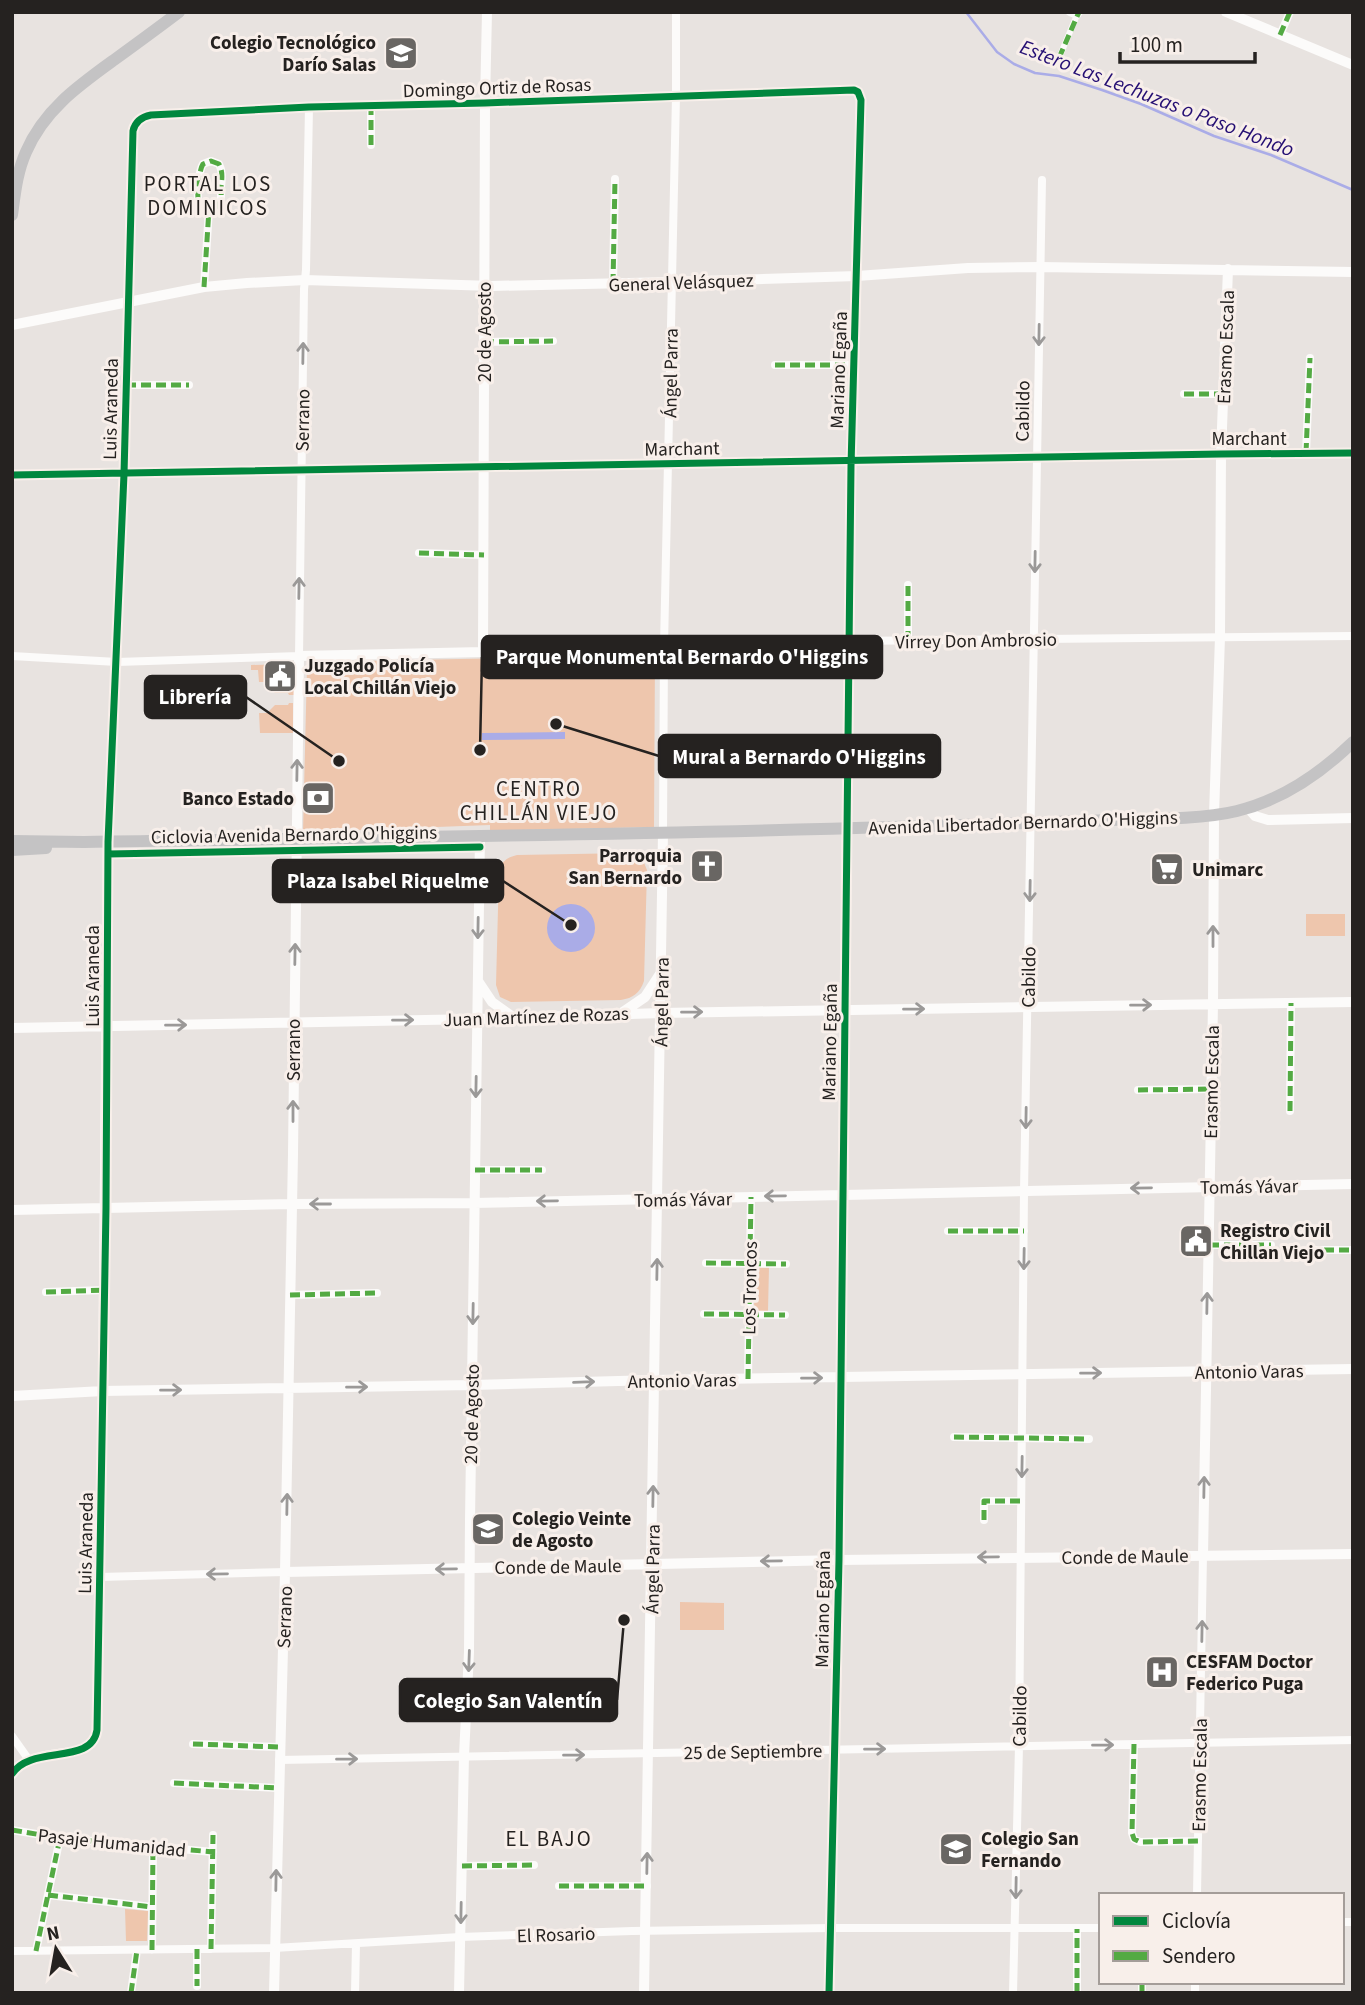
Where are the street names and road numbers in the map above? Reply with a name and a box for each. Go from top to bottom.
street label: Domingo Ortiz de Rosas [402,72,592,105]
street label: General Velásquez [608,267,754,300]
street label: 20 de Agosto [472,282,499,382]
street label: Erasmo Escala [1211,290,1242,404]
street label: Mariano Egaña [824,311,855,429]
street label: Ángel Parra [657,328,686,418]
street label: Luis Araneda [97,358,126,460]
street label: Cabildo [1009,380,1038,442]
street label: Serrano [289,389,318,452]
street label: Marchant [1211,426,1287,453]
street label: Marchant [644,435,720,464]
street label: Virrey Don Ambrosio [895,627,1057,656]
street label: Avenida Libertador Bernardo O'Higgins [868,805,1178,842]
street label: Ciclovia Avenida Bernardo O'higgins [151,820,437,851]
street label: Luis Araneda [80,925,107,1027]
street label: Cabildo [1015,946,1044,1008]
street label: Ángel Parra [648,957,677,1047]
street label: Mariano Egaña [816,983,845,1101]
street label: Juan Martínez de Rozas [443,1001,629,1034]
street label: Serrano [281,1019,308,1081]
street label: Erasmo Escala [1198,1025,1227,1139]
street label: Tomás Yávar [1200,1173,1299,1202]
street label: Tomás Yávar [634,1186,733,1215]
street label: Los Troncos [736,1241,765,1335]
street label: Antonio Varas [1194,1358,1304,1387]
street label: 20 de Agosto [458,1364,487,1464]
street label: Antonio Varas [627,1367,737,1396]
street label: Luis Araneda [72,1492,101,1594]
street label: Ángel Parra [639,1524,668,1614]
street label: Conde de Maule [1061,1543,1189,1572]
street label: Mariano Egaña [809,1550,838,1668]
street label: Conde de Maule [494,1553,622,1582]
street label: Serrano [271,1585,300,1649]
street label: Cabildo [1006,1685,1035,1747]
street label: Erasmo Escala [1186,1718,1215,1832]
street label: 25 de Septiembre [683,1738,823,1767]
street label: Pasaje Humanidad [36,1822,187,1865]
street label: El Rosario [516,1921,596,1950]

